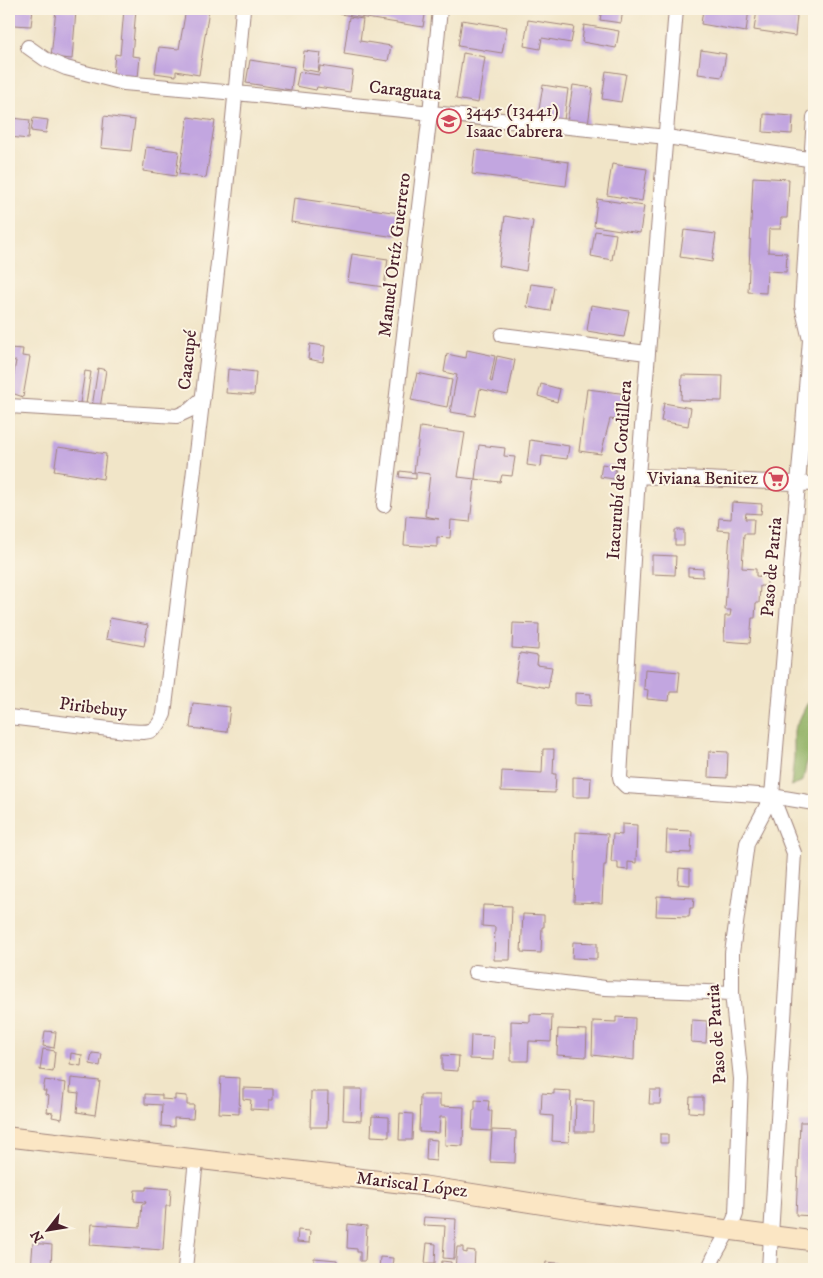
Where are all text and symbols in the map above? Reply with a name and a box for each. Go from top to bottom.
street label: Caraguata [368,76,443,106]
place label: 3445 (13441) Isaac Cabrera [466,100,563,143]
school or university icon: 3445 (13441) Isaac Cabrera [436,108,462,134]
street label: Manuel Ortíz Guerrero [374,171,416,338]
street label: Caacupé [174,328,202,391]
street label: Itacurubí de la Cordillera [603,379,637,561]
supermarket icon: Viviana Benitez [763,466,789,492]
place label: Viviana Benitez [646,468,758,490]
street label: Paso de Patria [757,516,787,618]
street label: Piribebuy [58,693,129,723]
street label: Paso de Patria [703,983,731,1085]
street label: Mariscal López [355,1167,469,1203]
north arrow [22,1206,72,1256]
text: N [27,1226,48,1246]

